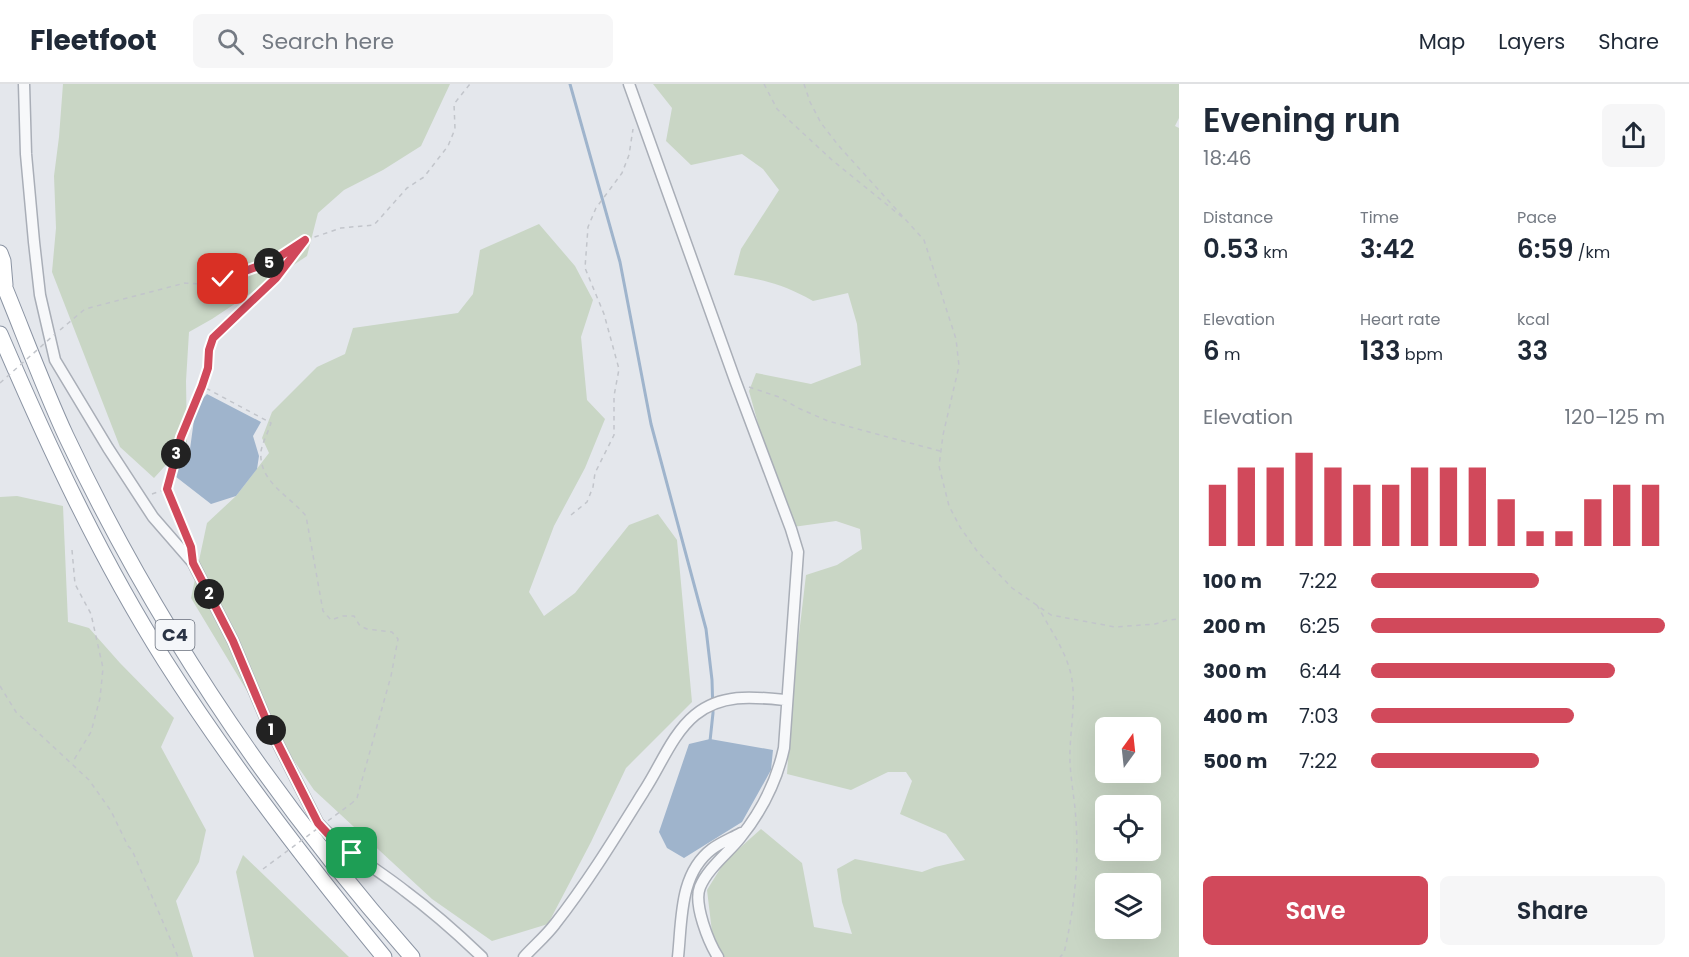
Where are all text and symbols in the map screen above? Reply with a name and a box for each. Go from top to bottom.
search box [193,14,613,68]
text: Fleetfoot [30,21,157,60]
icon: search [214,25,247,58]
text: Search here [262,26,394,57]
text: Map [1419,27,1465,56]
text: Layers [1498,27,1565,56]
text: Share [1598,27,1659,56]
text: Evening run [1203,97,1401,144]
button: share [1602,104,1665,167]
text: 18:46 [1203,144,1252,172]
text: Distance [1203,206,1273,229]
text: Time [1360,206,1399,229]
text: Pace [1517,206,1557,229]
text: 0.53 [1203,231,1259,267]
text: 3:42 [1360,231,1415,267]
text: 6:59 [1517,231,1574,267]
text: km [1259,241,1288,264]
text: /km [1574,241,1610,264]
pin: 5 [254,248,284,278]
text: 5 [264,251,274,274]
pin [197,253,248,304]
icon: check [206,262,239,295]
text: Elevation [1203,308,1275,331]
text: Heart rate [1360,308,1440,331]
text: kcal [1517,308,1550,331]
text: 6 [1203,333,1220,369]
text: 133 [1360,333,1401,369]
text: 33 [1517,333,1548,369]
text: m [1220,343,1240,366]
text: bpm [1401,343,1443,366]
text: Elevation [1203,403,1293,431]
text: 120–125 m [1565,403,1665,431]
pin: 3 [161,439,191,469]
text: 3 [171,442,181,465]
text: 100 m [1203,567,1262,595]
text: 7:22 [1299,567,1337,595]
pin: 2 [194,579,224,609]
text: 2 [204,582,214,605]
text: 200 m [1203,612,1266,640]
text: 6:25 [1299,612,1340,640]
road number: C4 [156,620,195,650]
text: 300 m [1203,657,1267,685]
text: 6:44 [1299,657,1341,685]
text: 400 m [1203,702,1268,730]
text: 7:03 [1299,702,1339,730]
pin: 1 [256,715,286,745]
north arrow [1095,717,1161,783]
map controls [1095,717,1161,939]
text: 1 [268,718,274,741]
text: 500 m [1203,747,1268,775]
text: 7:22 [1299,747,1337,775]
button: locate [1095,795,1161,861]
pin [326,827,377,878]
icon: arrive [335,836,368,869]
button: layers [1095,873,1161,939]
button: Save [1203,876,1428,945]
button: Share [1440,876,1665,945]

